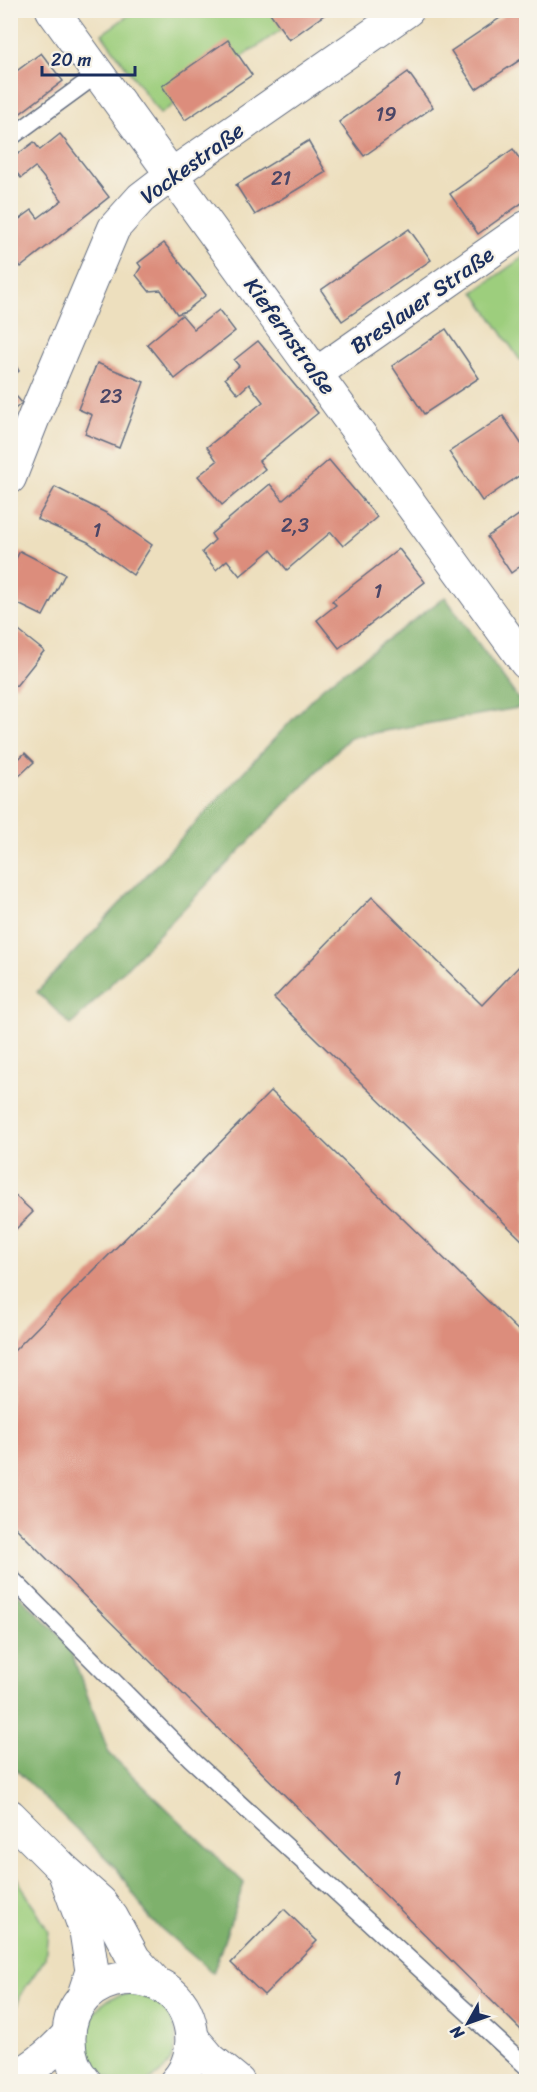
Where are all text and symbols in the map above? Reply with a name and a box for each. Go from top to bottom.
scale bar [42,39,135,77]
text: 20 m [51,44,91,76]
house number: 19 [376,97,396,132]
street label: Vockestraße [131,112,253,214]
house number: 21 [271,161,291,196]
street label: Breslauer Straße [342,235,503,364]
street label: Kiefernstraße [234,269,346,403]
house number: 23 [100,379,122,414]
house number: 2,3 [281,508,309,543]
house number: 1 [93,513,101,548]
house number: 1 [374,574,382,609]
house number: 1 [393,1761,401,1796]
north arrow [438,1993,498,2053]
text: N [442,2018,472,2047]

